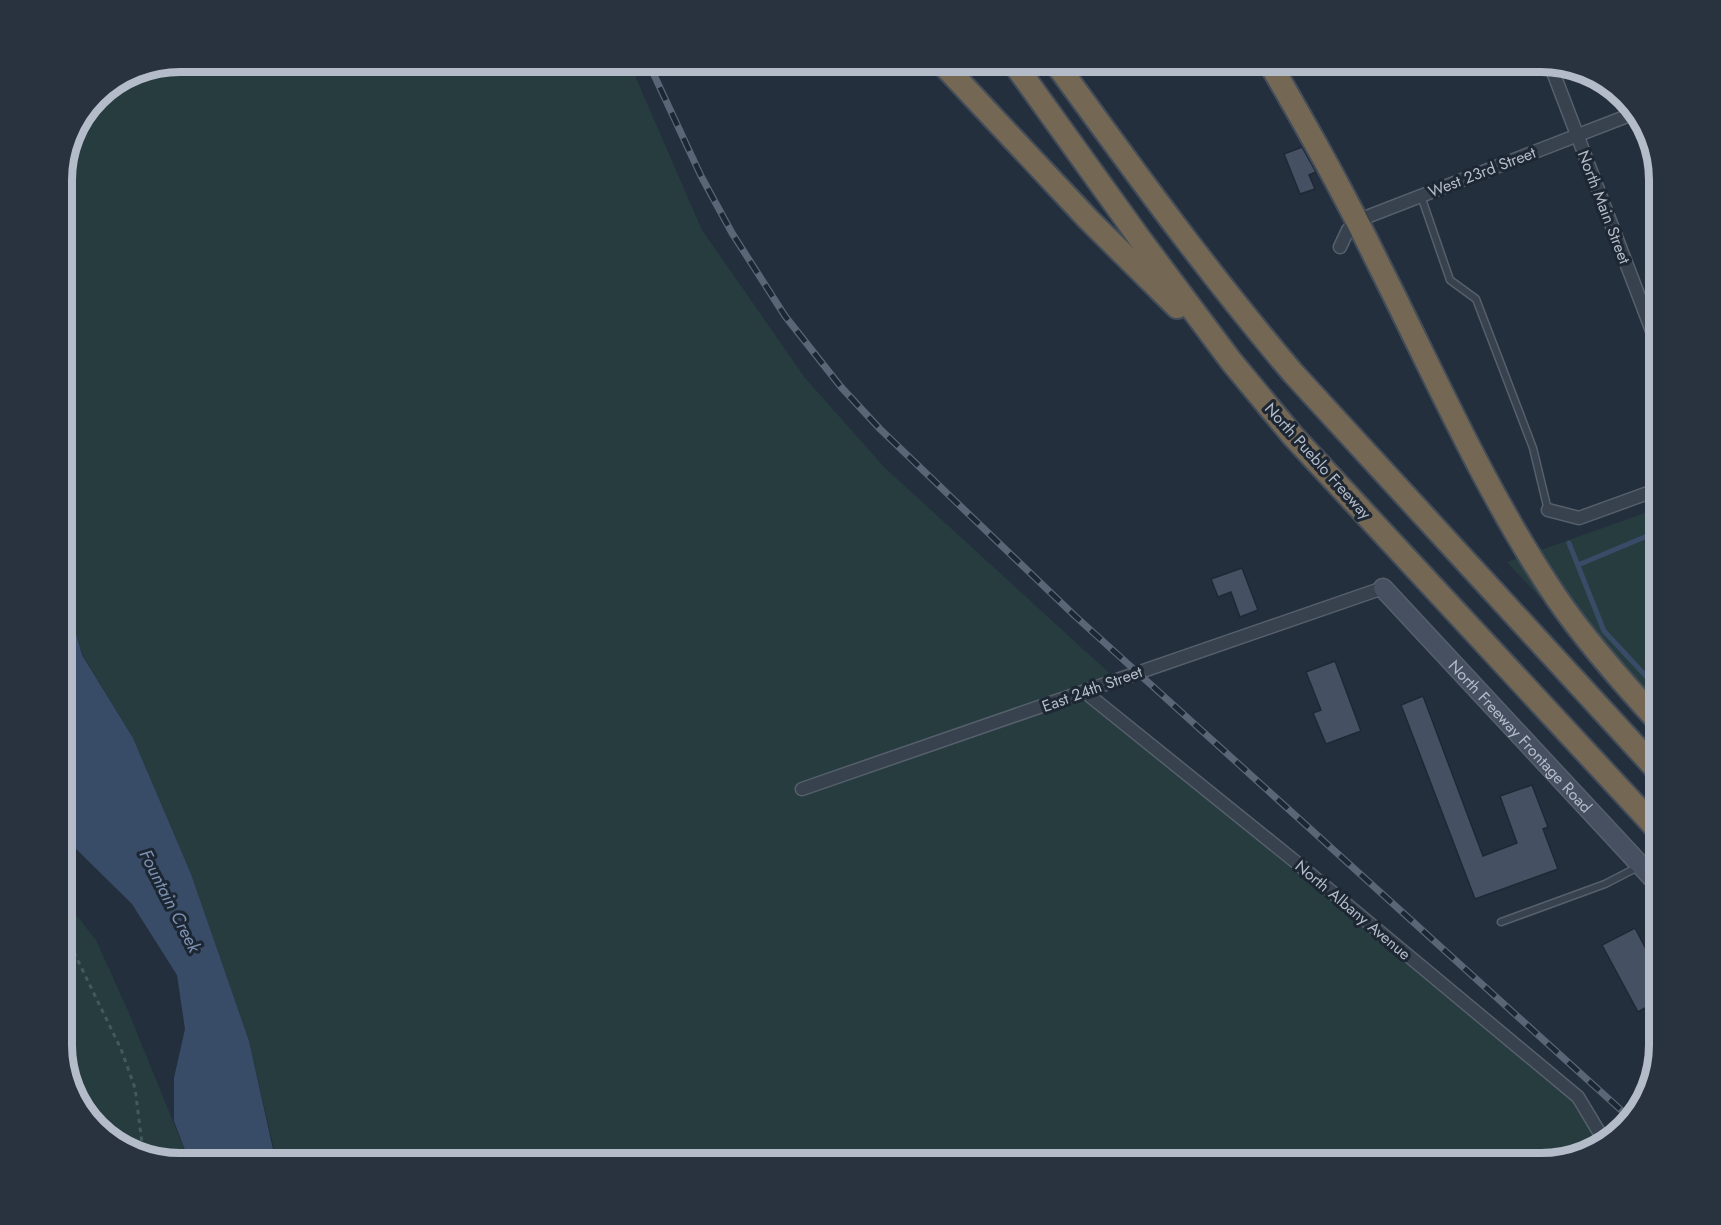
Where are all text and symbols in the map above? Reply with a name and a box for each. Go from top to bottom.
street label: West 23rd Street [1425,141,1539,203]
street label: North Main Street [1572,147,1636,267]
street label: North Pueblo Freeway [1259,398,1377,525]
street label: North Freeway Frontage Road [1443,654,1598,818]
street label: East 24th Street [1039,660,1146,718]
water label: Fountain Creek [133,845,208,958]
street label: North Albany Avenue [1290,855,1416,965]

